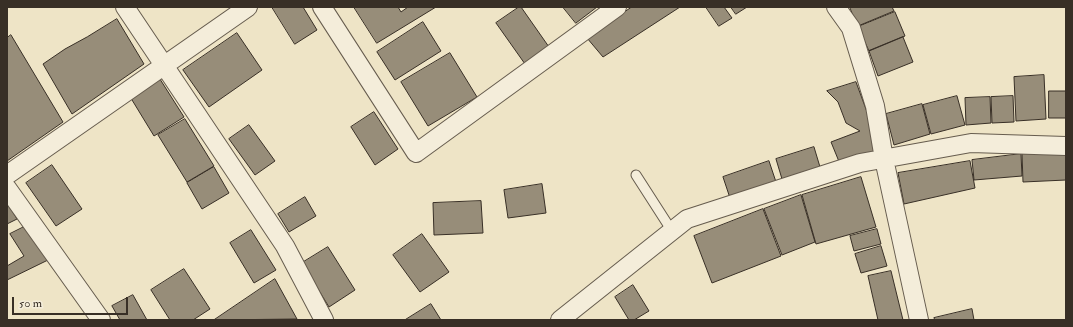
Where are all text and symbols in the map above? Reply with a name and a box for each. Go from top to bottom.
scale bar [14,289,130,315]
text: 50 m [19,296,42,311]

